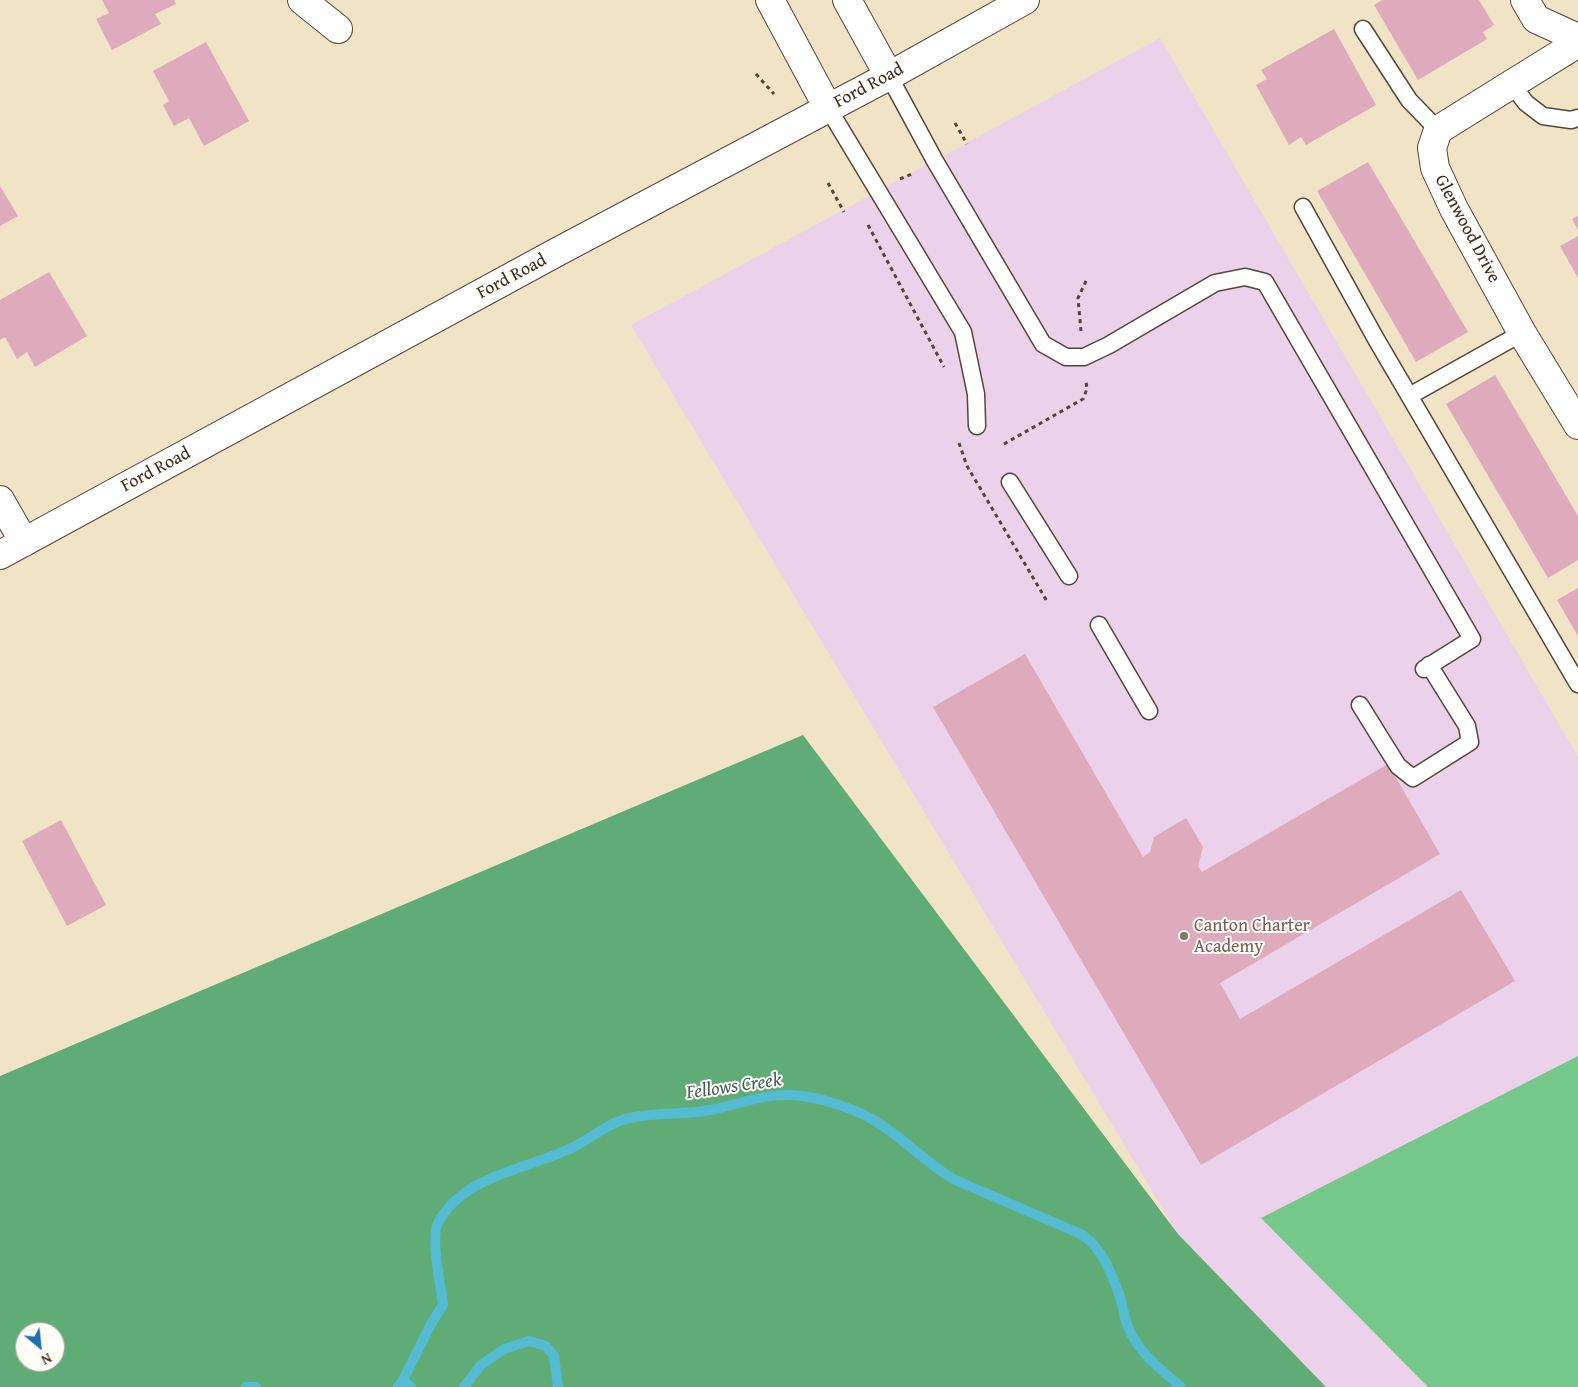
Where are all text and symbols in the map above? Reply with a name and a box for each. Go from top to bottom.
street label: Ford Road [830,59,908,113]
street label: Glenwood Drive [1430,171,1504,287]
street label: Ford Road [473,250,551,304]
street label: Ford Road [117,443,195,497]
place label: Canton Charter Academy [1194,915,1310,958]
marker: Canton Charter Academy [1178,930,1190,942]
water label: Fellows Creek [685,1069,783,1105]
north arrow [15,1322,65,1372]
text: N [38,1348,55,1370]

